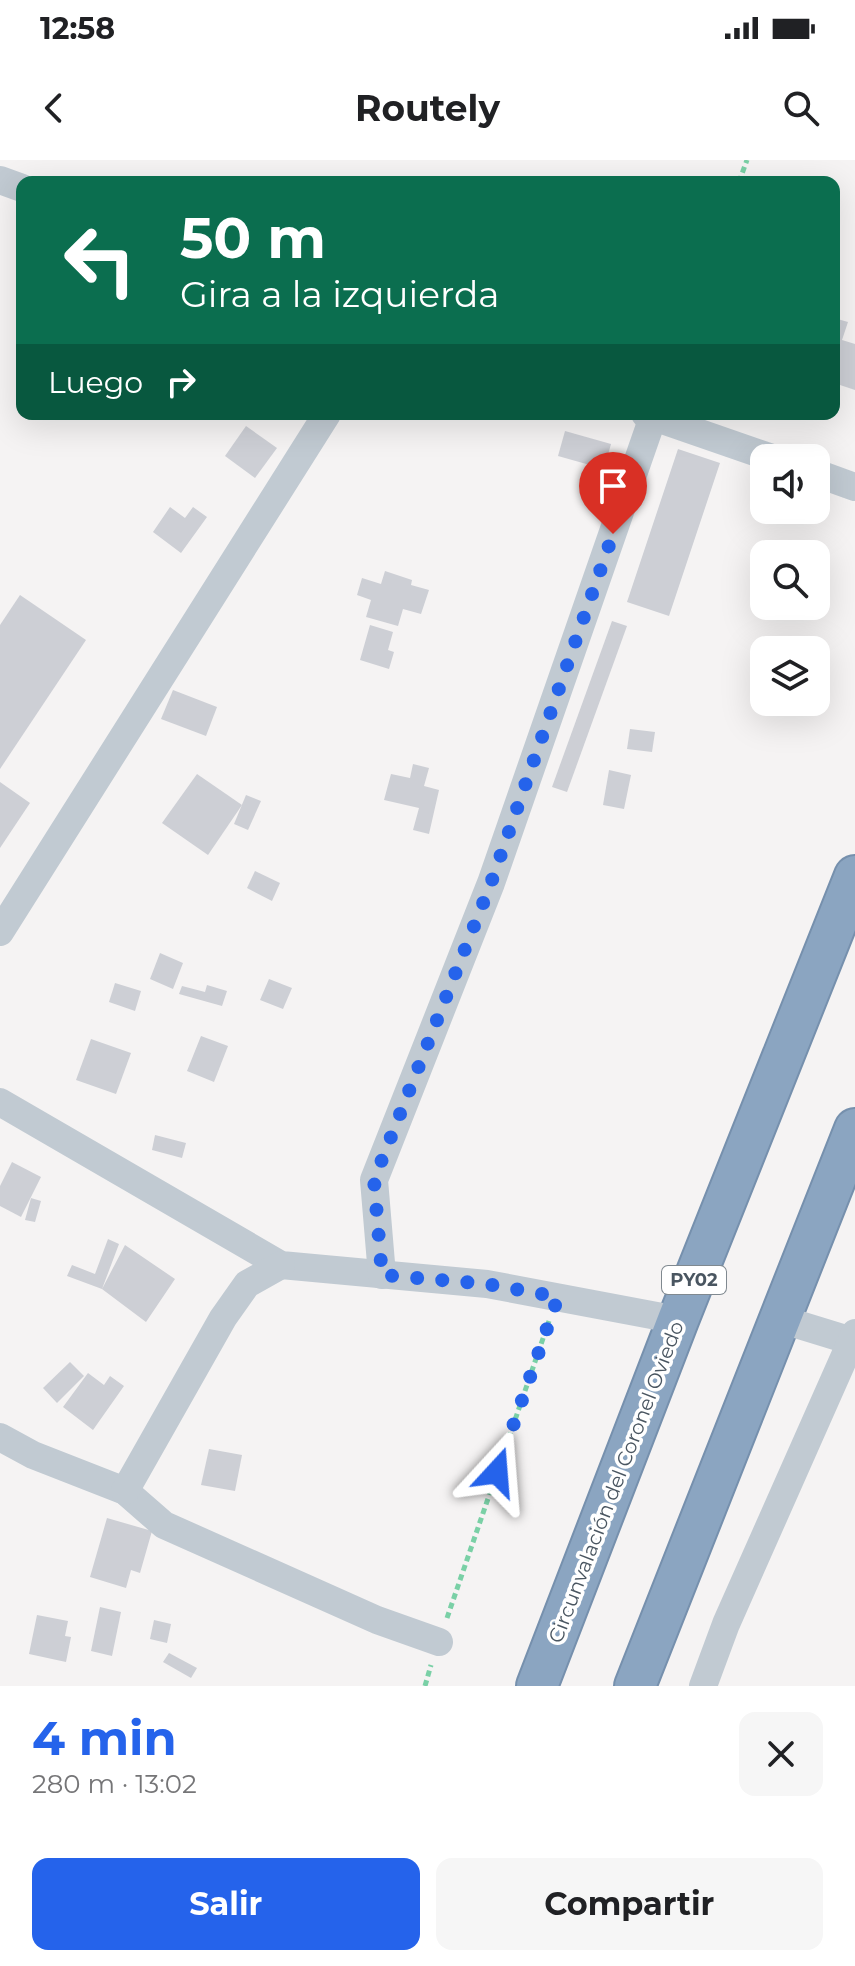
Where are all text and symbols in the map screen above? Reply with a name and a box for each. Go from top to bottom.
text: 12:58 [40,10,115,47]
icon: back [32,86,76,130]
text: Routely [355,86,500,130]
icon: search [779,86,823,130]
text: 50 m [180,204,326,272]
icon: left [48,208,152,312]
text: Gira a la izquierda [180,272,500,316]
icon: right [159,360,203,404]
text: Luego [48,364,143,401]
map controls [750,444,830,716]
button: sound [750,444,830,524]
pin [579,452,647,534]
icon: arrive [591,464,635,508]
button: search [750,540,830,620]
button: layers [750,636,830,716]
road number: PY02 [662,1266,726,1294]
street label: Circunvalación del Coronel Oviedo [543,1318,689,1646]
position arrow [455,1430,539,1514]
text: 4 min [32,1709,177,1767]
button: close [739,1712,823,1796]
text: 280 m · 13:02 [32,1768,197,1800]
button: Salir [32,1858,420,1950]
button: Compartir [436,1858,823,1950]

